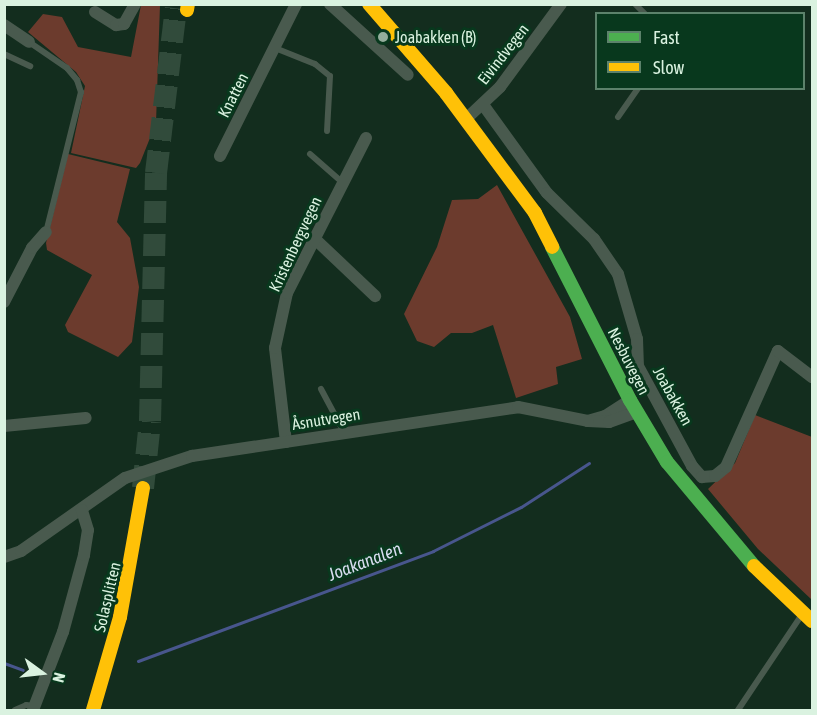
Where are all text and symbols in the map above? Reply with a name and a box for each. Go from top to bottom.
legend [595,12,805,90]
street label: Eivindvegen [473,20,533,88]
place label: Joabakken (B) [395,27,476,47]
text: Fast [653,27,680,48]
marker: Joabakken (B) [376,30,390,44]
text: Slow [653,57,684,78]
street label: Knatten [214,70,252,120]
street label: Kristenbergvegen [265,193,325,295]
street label: Nesbuvegen [604,324,654,398]
street label: Joabakken [649,363,697,429]
street label: Åsnutvegen [290,404,362,434]
water label: Joakanalen [325,538,405,586]
street label: Solasplitten [90,560,124,634]
north arrow [12,643,72,703]
text: N [49,671,69,685]

